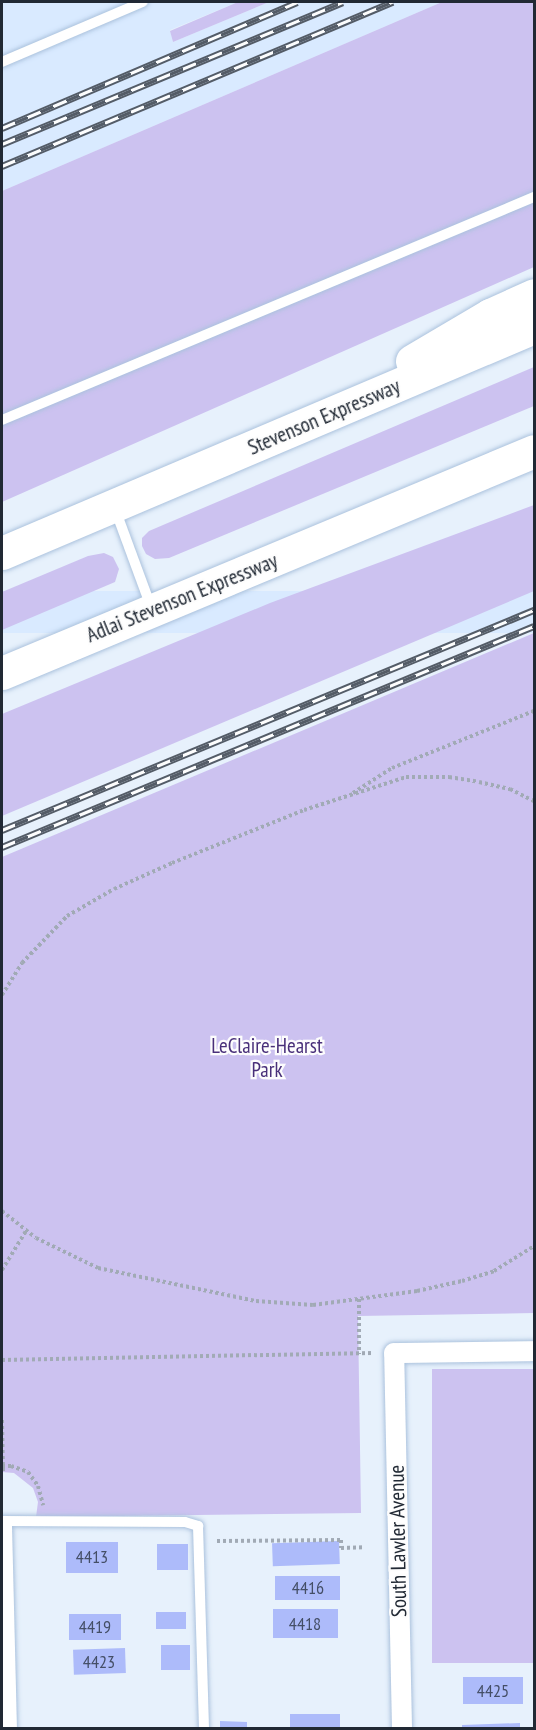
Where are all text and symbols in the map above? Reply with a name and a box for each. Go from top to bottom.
street label: Stevenson Expressway [244,374,404,460]
street label: Adlai Stevenson Expressway [83,548,281,648]
park label: LeClaire-Hearst Park [211,1033,323,1083]
street label: South Lawler Avenue [384,1464,412,1618]
house number: 4413 [76,1546,108,1568]
house number: 4416 [292,1577,324,1599]
house number: 4418 [289,1613,321,1635]
house number: 4419 [79,1616,111,1638]
house number: 4423 [83,1651,115,1673]
house number: 4425 [477,1680,509,1702]

